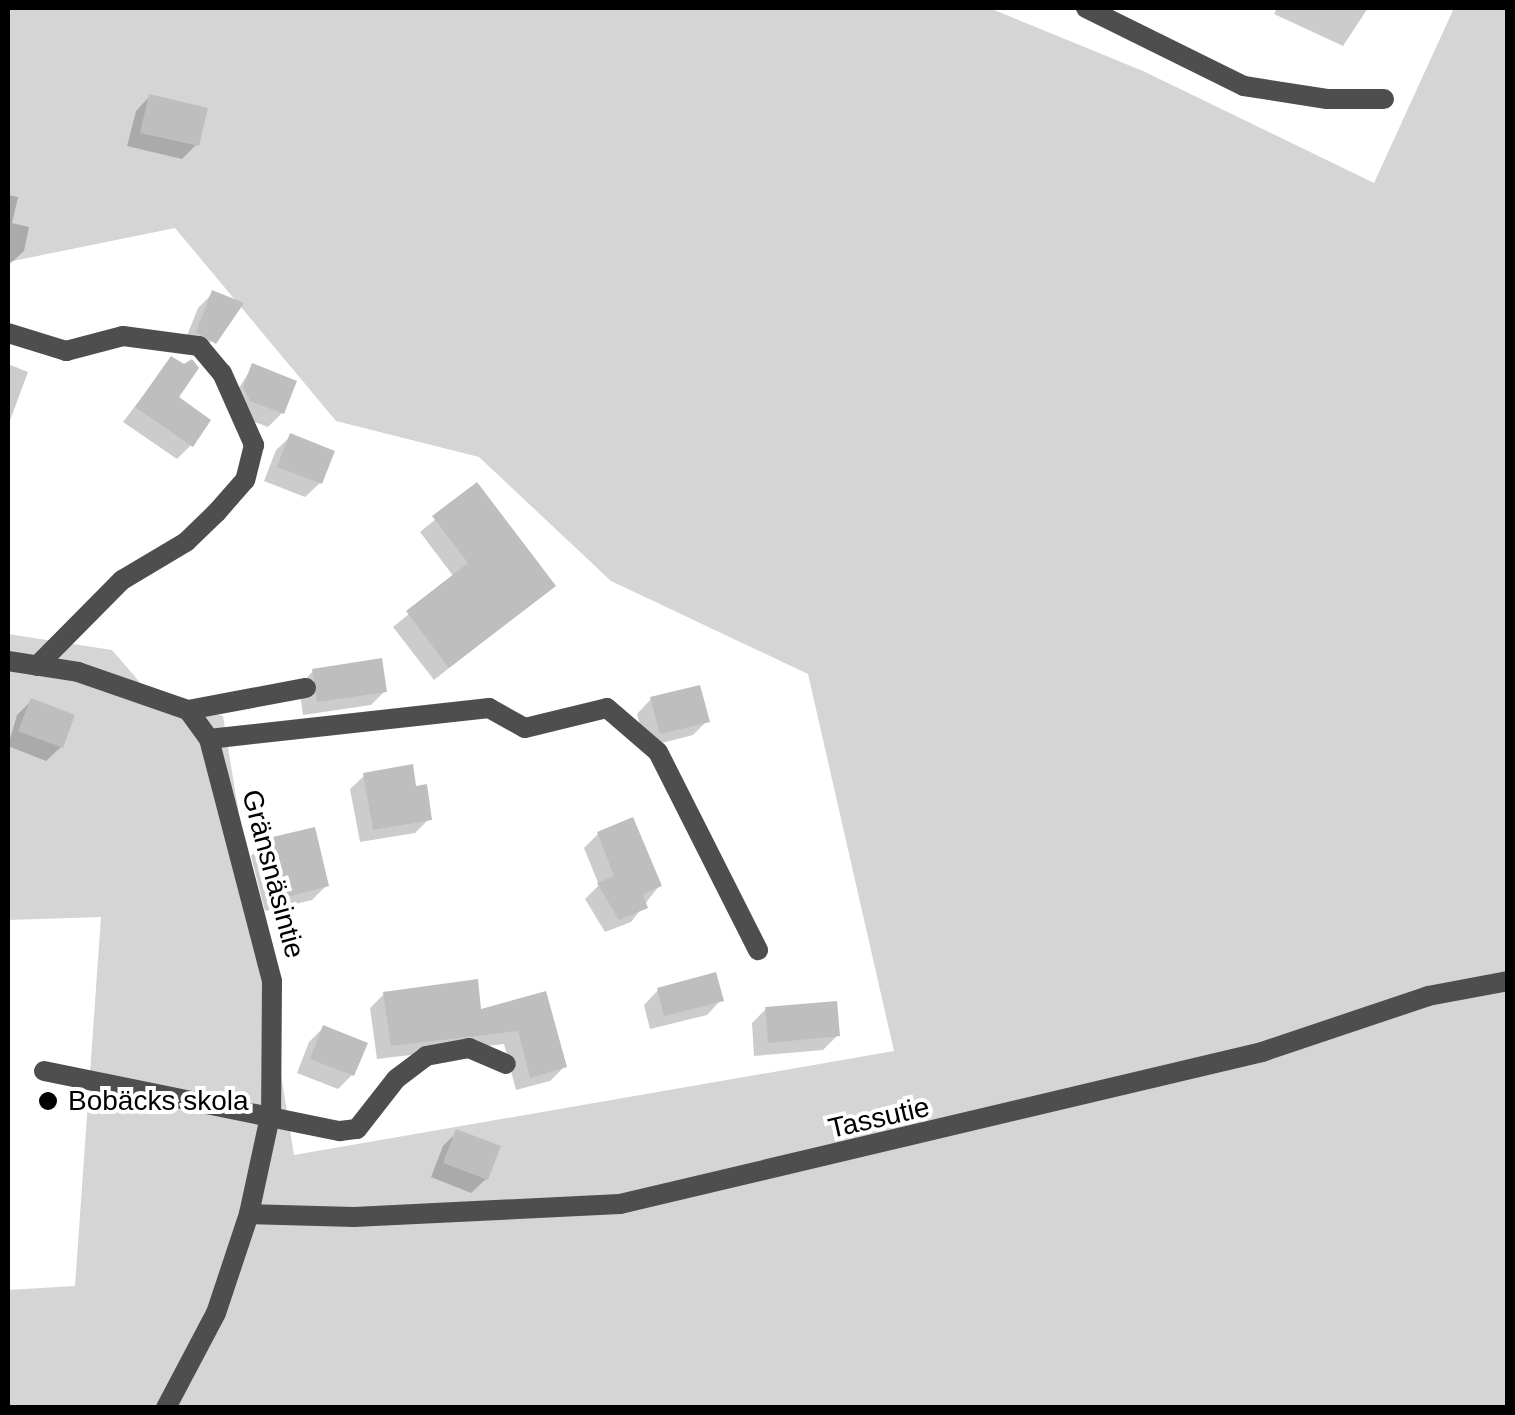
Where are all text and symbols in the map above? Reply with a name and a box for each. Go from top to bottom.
street label: Gränsnäsintie [234,786,312,962]
place label: Bobäcks skola [68,1084,249,1118]
marker: Bobäcks skola [37,1090,59,1112]
street label: Tassutie [825,1090,933,1146]

